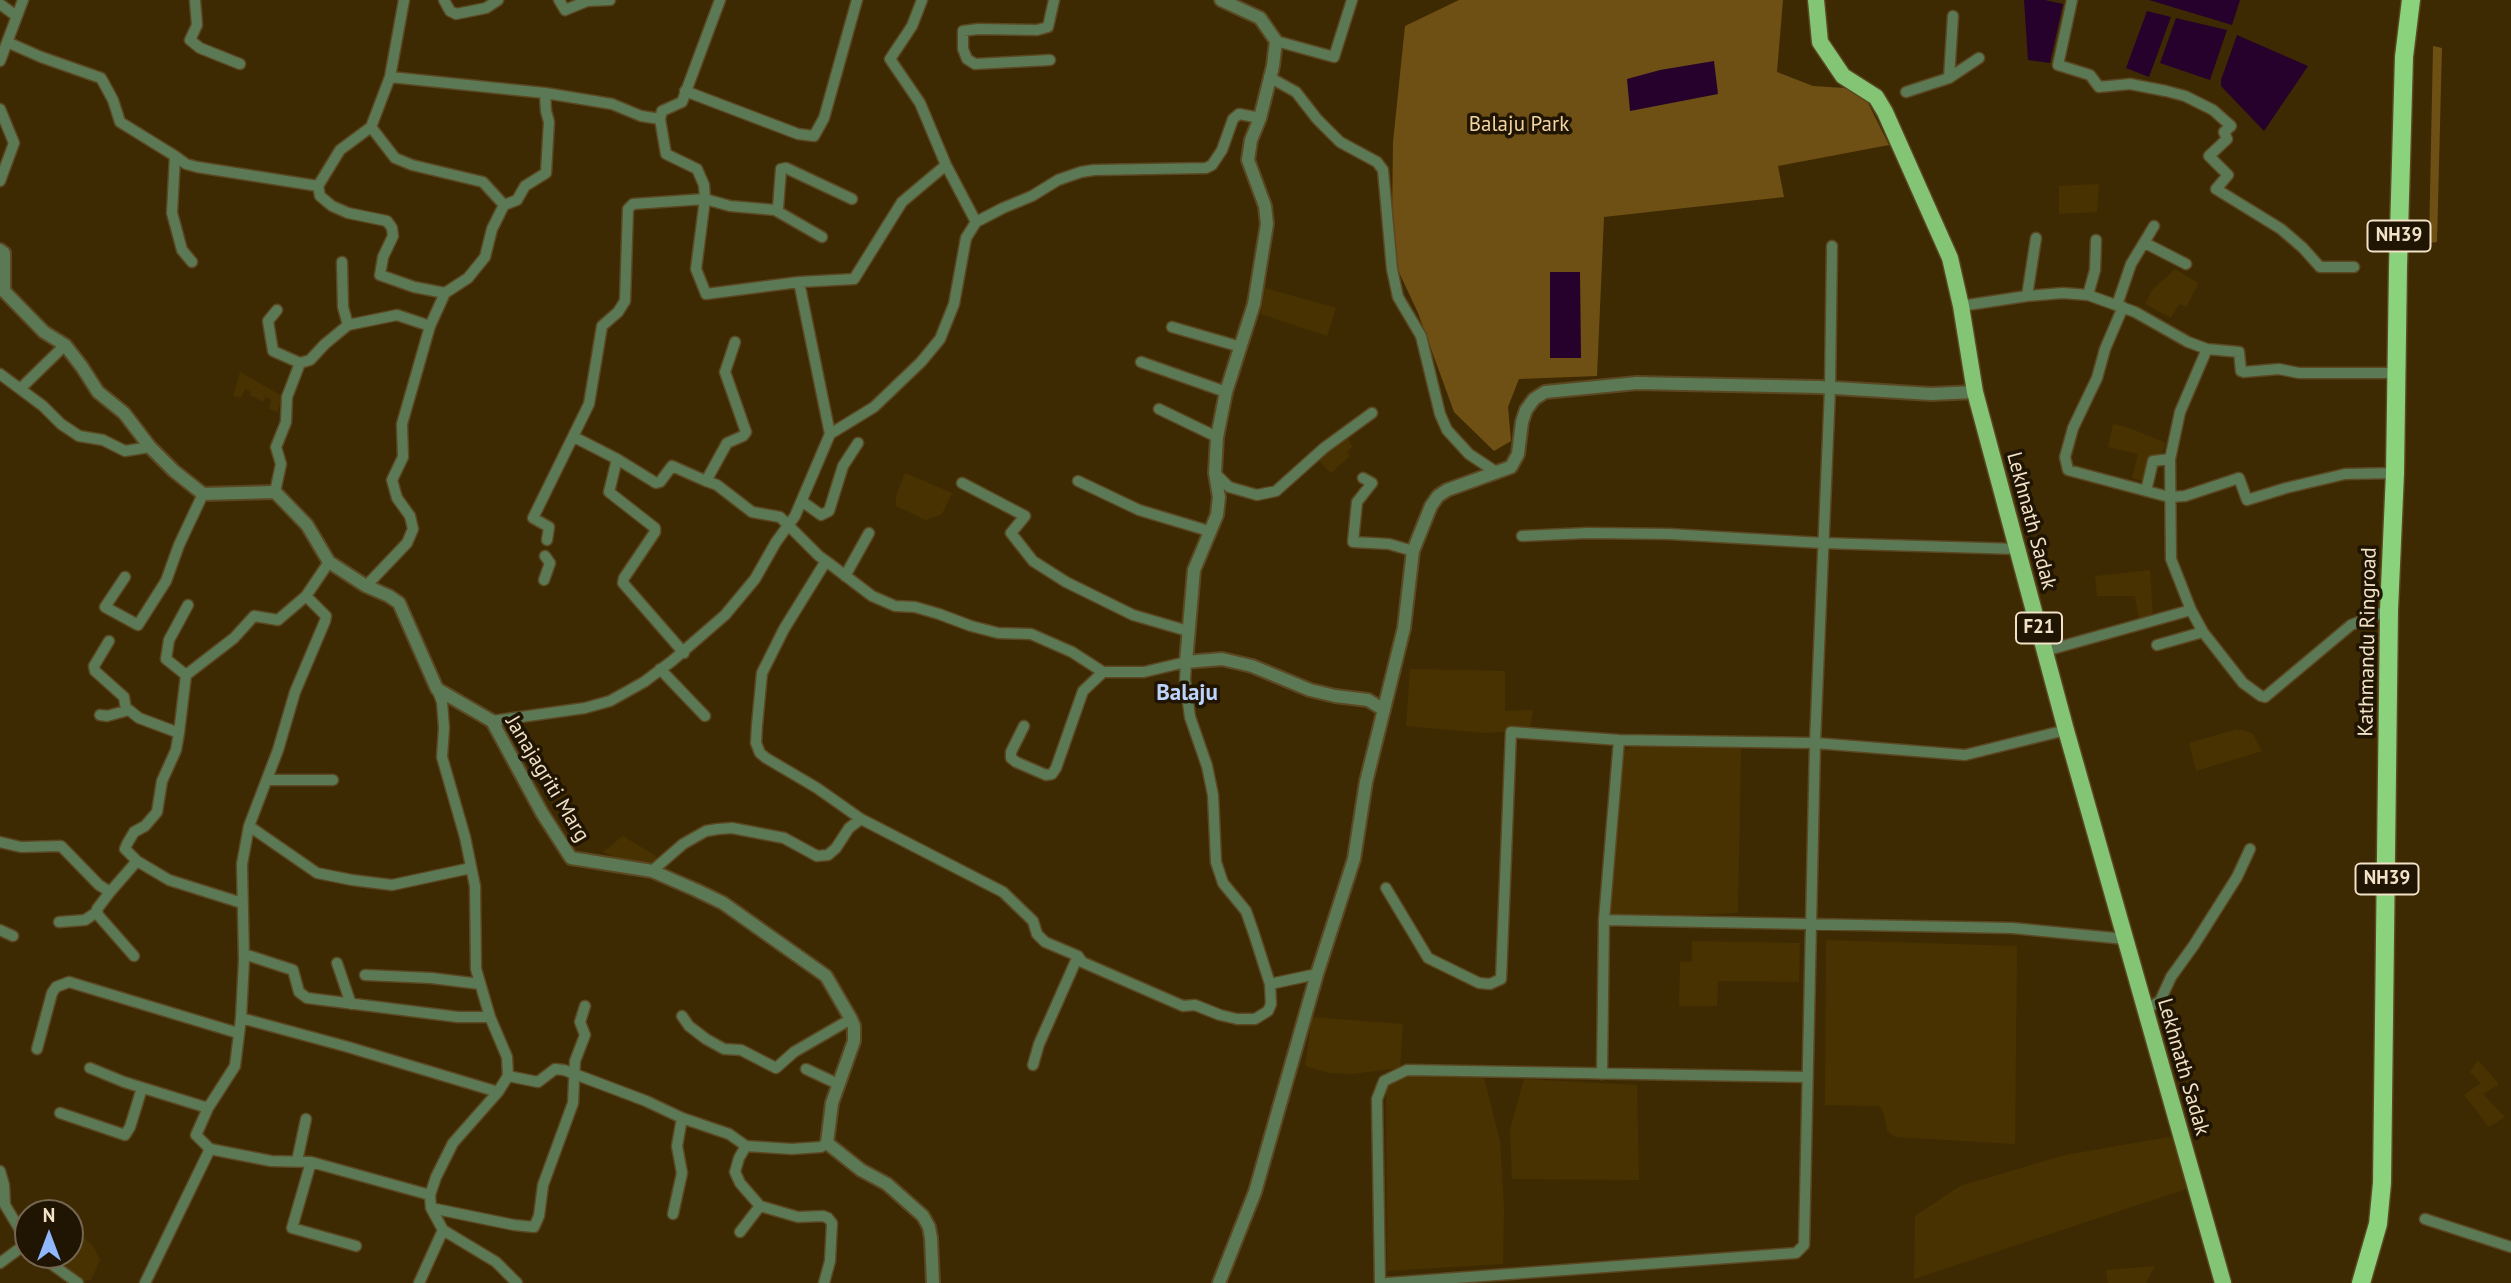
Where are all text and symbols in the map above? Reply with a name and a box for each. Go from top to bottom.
park label: Balaju Park [1469,112,1569,138]
road number: NH39 [2368,220,2430,252]
street label: Lekhnath Sadak [2001,450,2061,592]
street label: Kathmandu Ringroad [2354,547,2382,737]
road number: F21 [2016,612,2062,643]
district label: Balaju [1156,679,1218,707]
street label: Janajagriti Marg [500,712,594,846]
road number: NH39 [2356,864,2418,894]
street label: Lekhnath Sadak [2151,996,2215,1138]
north arrow [14,1199,84,1269]
text: N [43,1203,55,1227]

